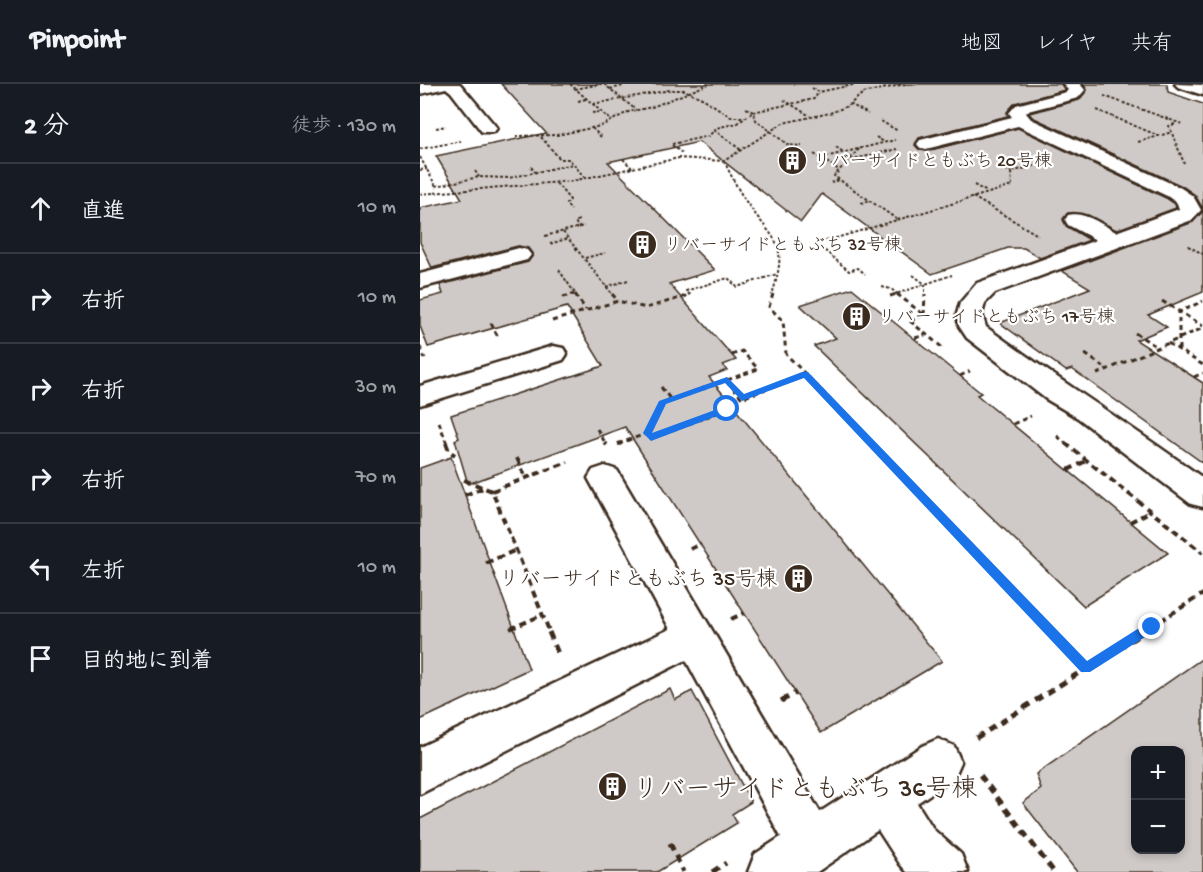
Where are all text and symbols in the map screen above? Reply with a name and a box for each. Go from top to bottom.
text: Pinpoint [30,25,124,58]
text: 地図 [961,33,1003,58]
text: レイヤ [1036,33,1098,58]
text: 共有 [1131,33,1173,58]
text: 2 分 [24,113,69,144]
text: 徒歩 · 130 m [291,116,396,139]
building icon: リバーサイドともぶち 20号棟 [776,144,808,176]
place label: リバーサイドともぶち 20号棟 [813,151,1052,173]
icon: ahead [24,192,57,225]
text: 10 m [358,197,396,220]
text: 直進 [81,200,125,226]
building icon: リバーサイドともぶち 32号棟 [627,228,659,260]
place label: リバーサイドともぶち 32号棟 [664,235,902,257]
icon: right [24,282,57,315]
text: 10 m [358,287,396,310]
text: 右折 [81,290,125,316]
building icon: リバーサイドともぶち 17号棟 [841,300,873,332]
place label: リバーサイドともぶち 17号棟 [878,307,1115,329]
icon: right [24,372,57,405]
text: 30 m [355,377,396,400]
text: 右折 [81,380,125,406]
route start [713,395,739,421]
icon: right [24,462,57,495]
text: 70 m [355,467,396,490]
text: 右折 [81,470,125,496]
icon: left [24,552,57,585]
text: 10 m [358,557,396,580]
text: 左折 [81,560,125,586]
building icon: リバーサイドともぶち 35号棟 [782,562,814,594]
place label: リバーサイドともぶち 35号棟 [499,567,777,594]
route end [1138,613,1164,639]
icon: arrive [24,642,57,675]
text: 目的地に到着 [81,650,213,676]
map controls [1131,746,1185,854]
button: + [1131,746,1185,800]
building icon: リバーサイドともぶち 36号棟 [596,771,628,803]
place label: リバーサイドともぶち 36号棟 [633,774,977,807]
button: − [1131,800,1185,854]

